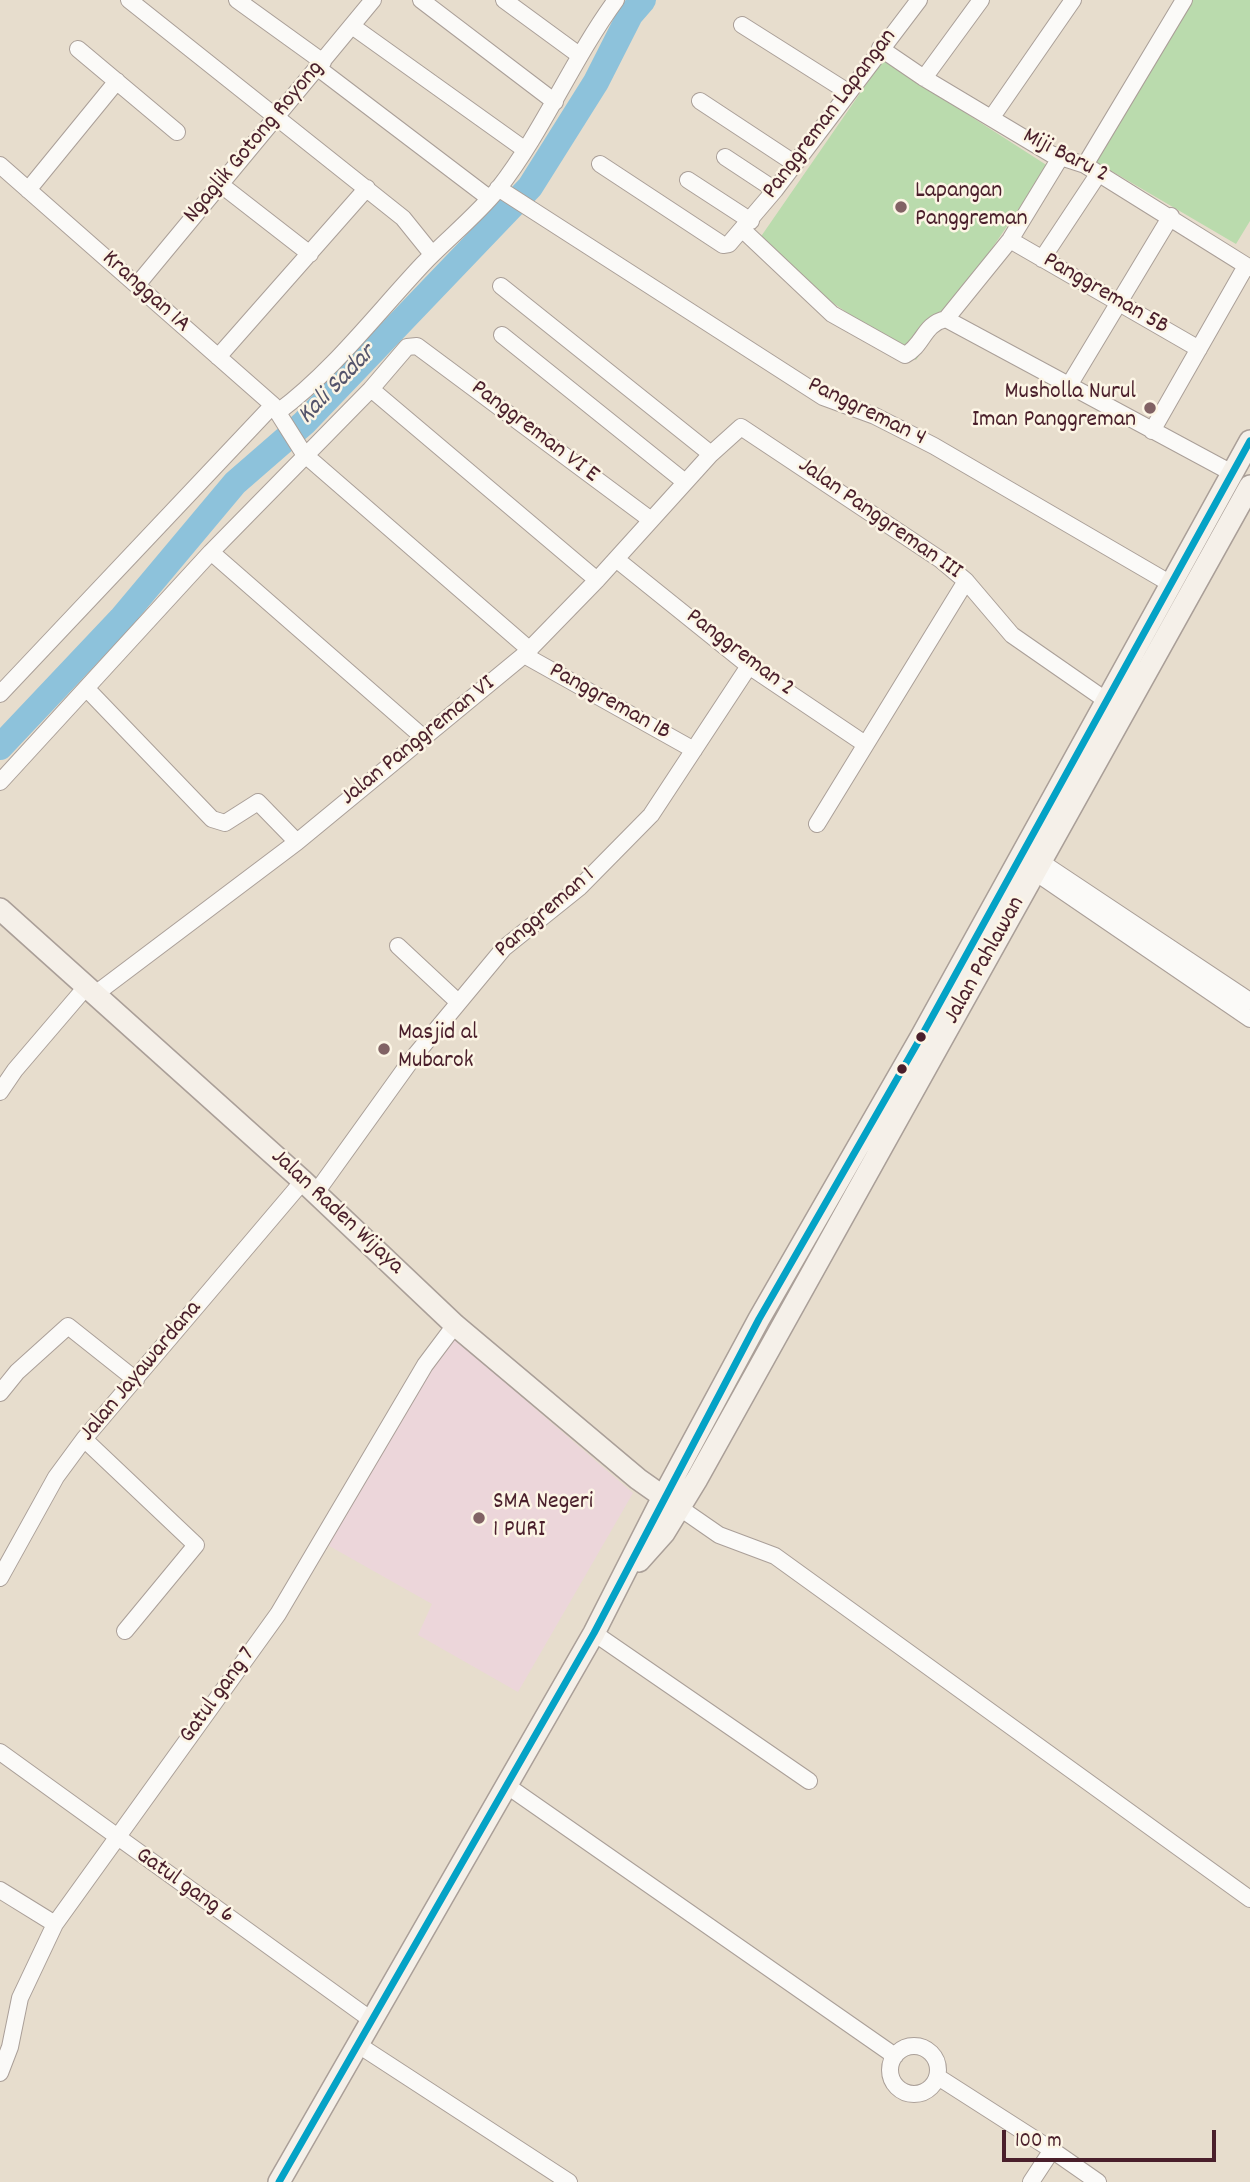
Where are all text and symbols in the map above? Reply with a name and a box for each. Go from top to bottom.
street label: Panggreman Lapangan [758,24,904,206]
street label: Ngaglik Gotong Royong [179,56,331,230]
street label: Miji Baru 2 [1017,123,1113,191]
place label: Lapangan Panggreman [915,179,1028,235]
marker: Lapangan Panggreman [893,199,909,215]
street label: Kranggan 1A [95,246,195,340]
street label: Panggreman 5B [1037,247,1173,343]
water label: Kali Sadar [292,340,384,432]
street label: Panggreman 4 [802,372,930,454]
street label: Panggreman VI E [464,375,604,491]
place label: Musholla Nurul Iman Panggreman [972,380,1136,436]
marker: Musholla Nurul Iman Panggreman [1142,400,1158,416]
street label: Jalan Panggreman III [791,453,967,587]
street label: Panggreman 2 [679,604,799,704]
street label: Panggreman 1B [543,658,675,748]
street label: Jalan Panggreman VI [336,671,502,813]
street label: Panggreman 1 [490,863,602,965]
street label: Jalan Pahlawan [939,892,1033,1030]
place label: Masjid al Mubarok [398,1021,478,1077]
unlabelled marker [914,1030,928,1044]
marker: Masjid al Mubarok [376,1041,392,1057]
unlabelled marker [895,1062,909,1076]
street label: Jalan Raden Wijaya [263,1144,409,1282]
street label: Jalan Jayawardana [75,1296,209,1448]
place label: SMA Negeri 1 PURI [493,1490,593,1546]
marker: SMA Negeri 1 PURI [471,1510,487,1526]
street label: Gatul gang 7 [174,1642,264,1750]
street label: Gatul gang 6 [129,1842,239,1932]
scale bar [1005,2116,1218,2160]
text: 100 m [1015,2127,1062,2157]

